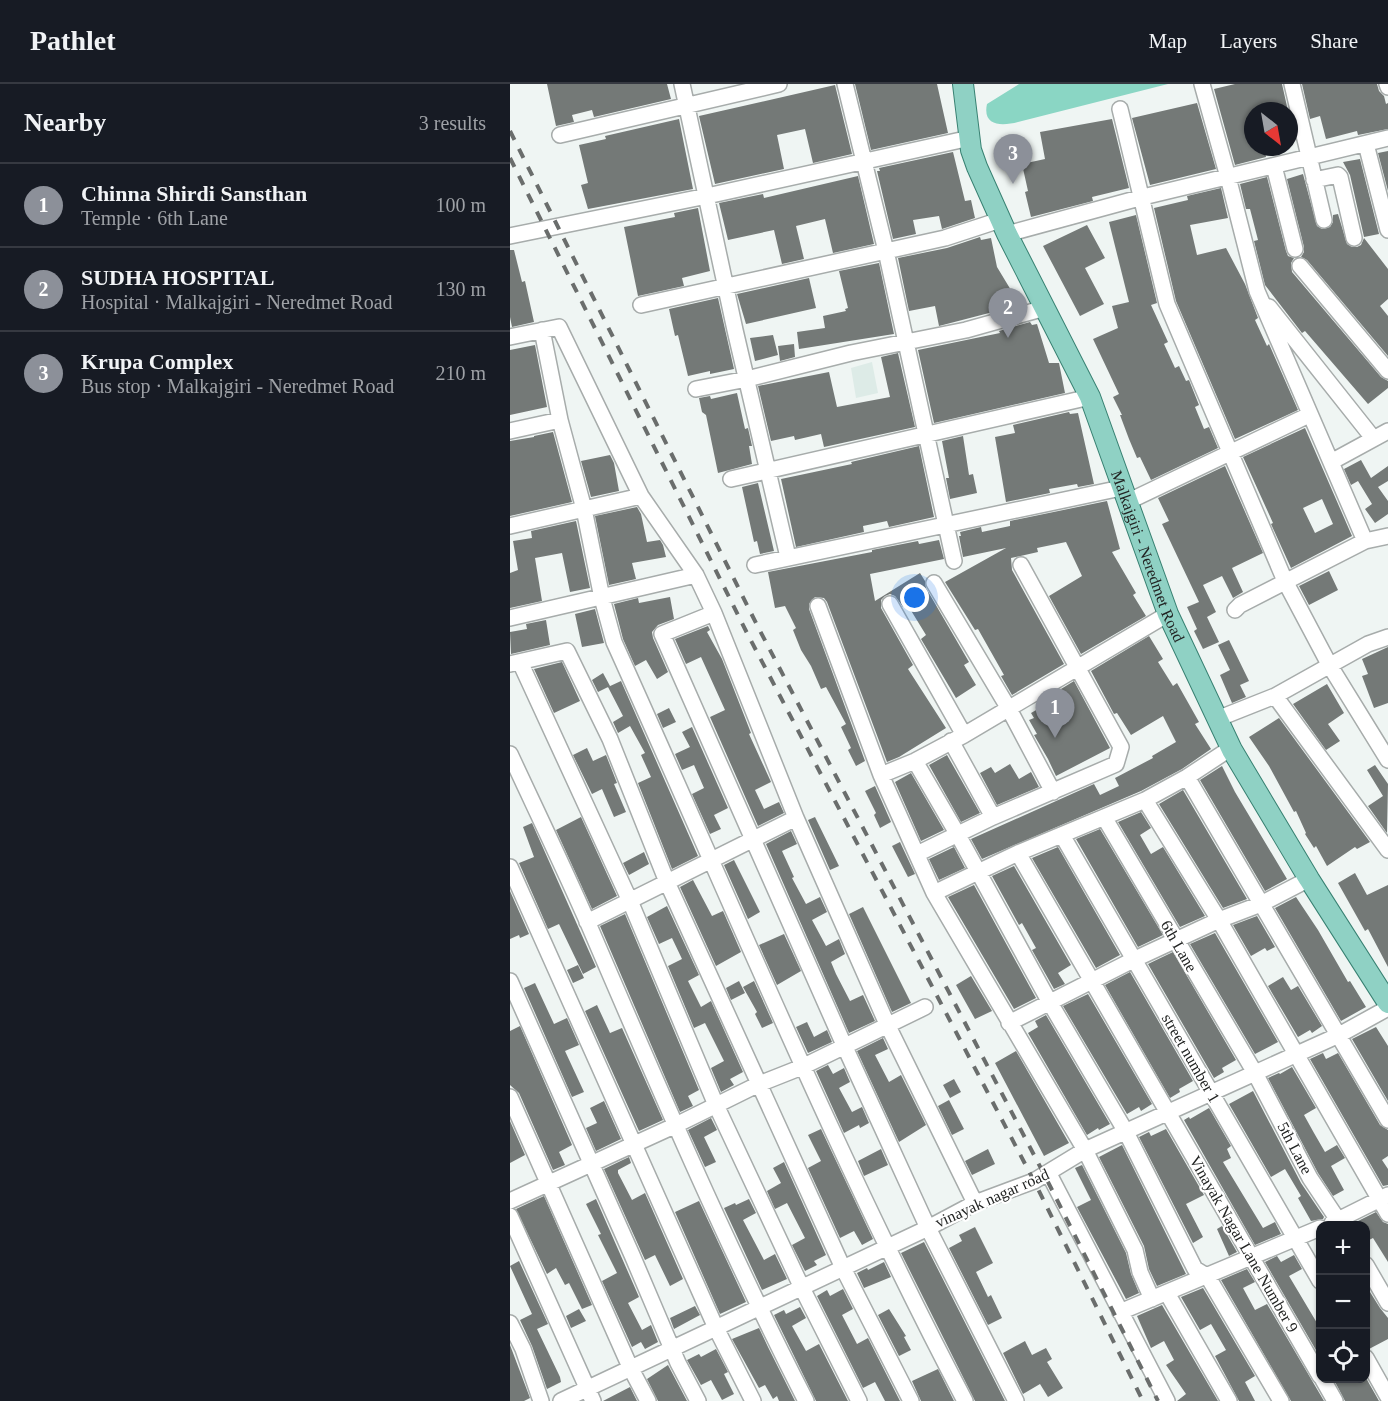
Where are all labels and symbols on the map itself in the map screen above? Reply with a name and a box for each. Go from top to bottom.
north arrow [1244,102,1298,156]
pin: 3 [994,135,1032,184]
pin: 2 [988,288,1028,338]
street label: Malkajgiri - Neredmet Road [1108,468,1188,644]
your location [900,583,929,612]
pin: 1 [1036,688,1074,738]
street label: 6th Lane [1158,917,1200,975]
street label: street number 1 [1159,1011,1223,1105]
street label: 5th Lane [1274,1119,1316,1177]
street label: Vinayak Nagar Lane Number 9 [1186,1153,1302,1336]
street label: vinayak nagar road [933,1165,1052,1232]

